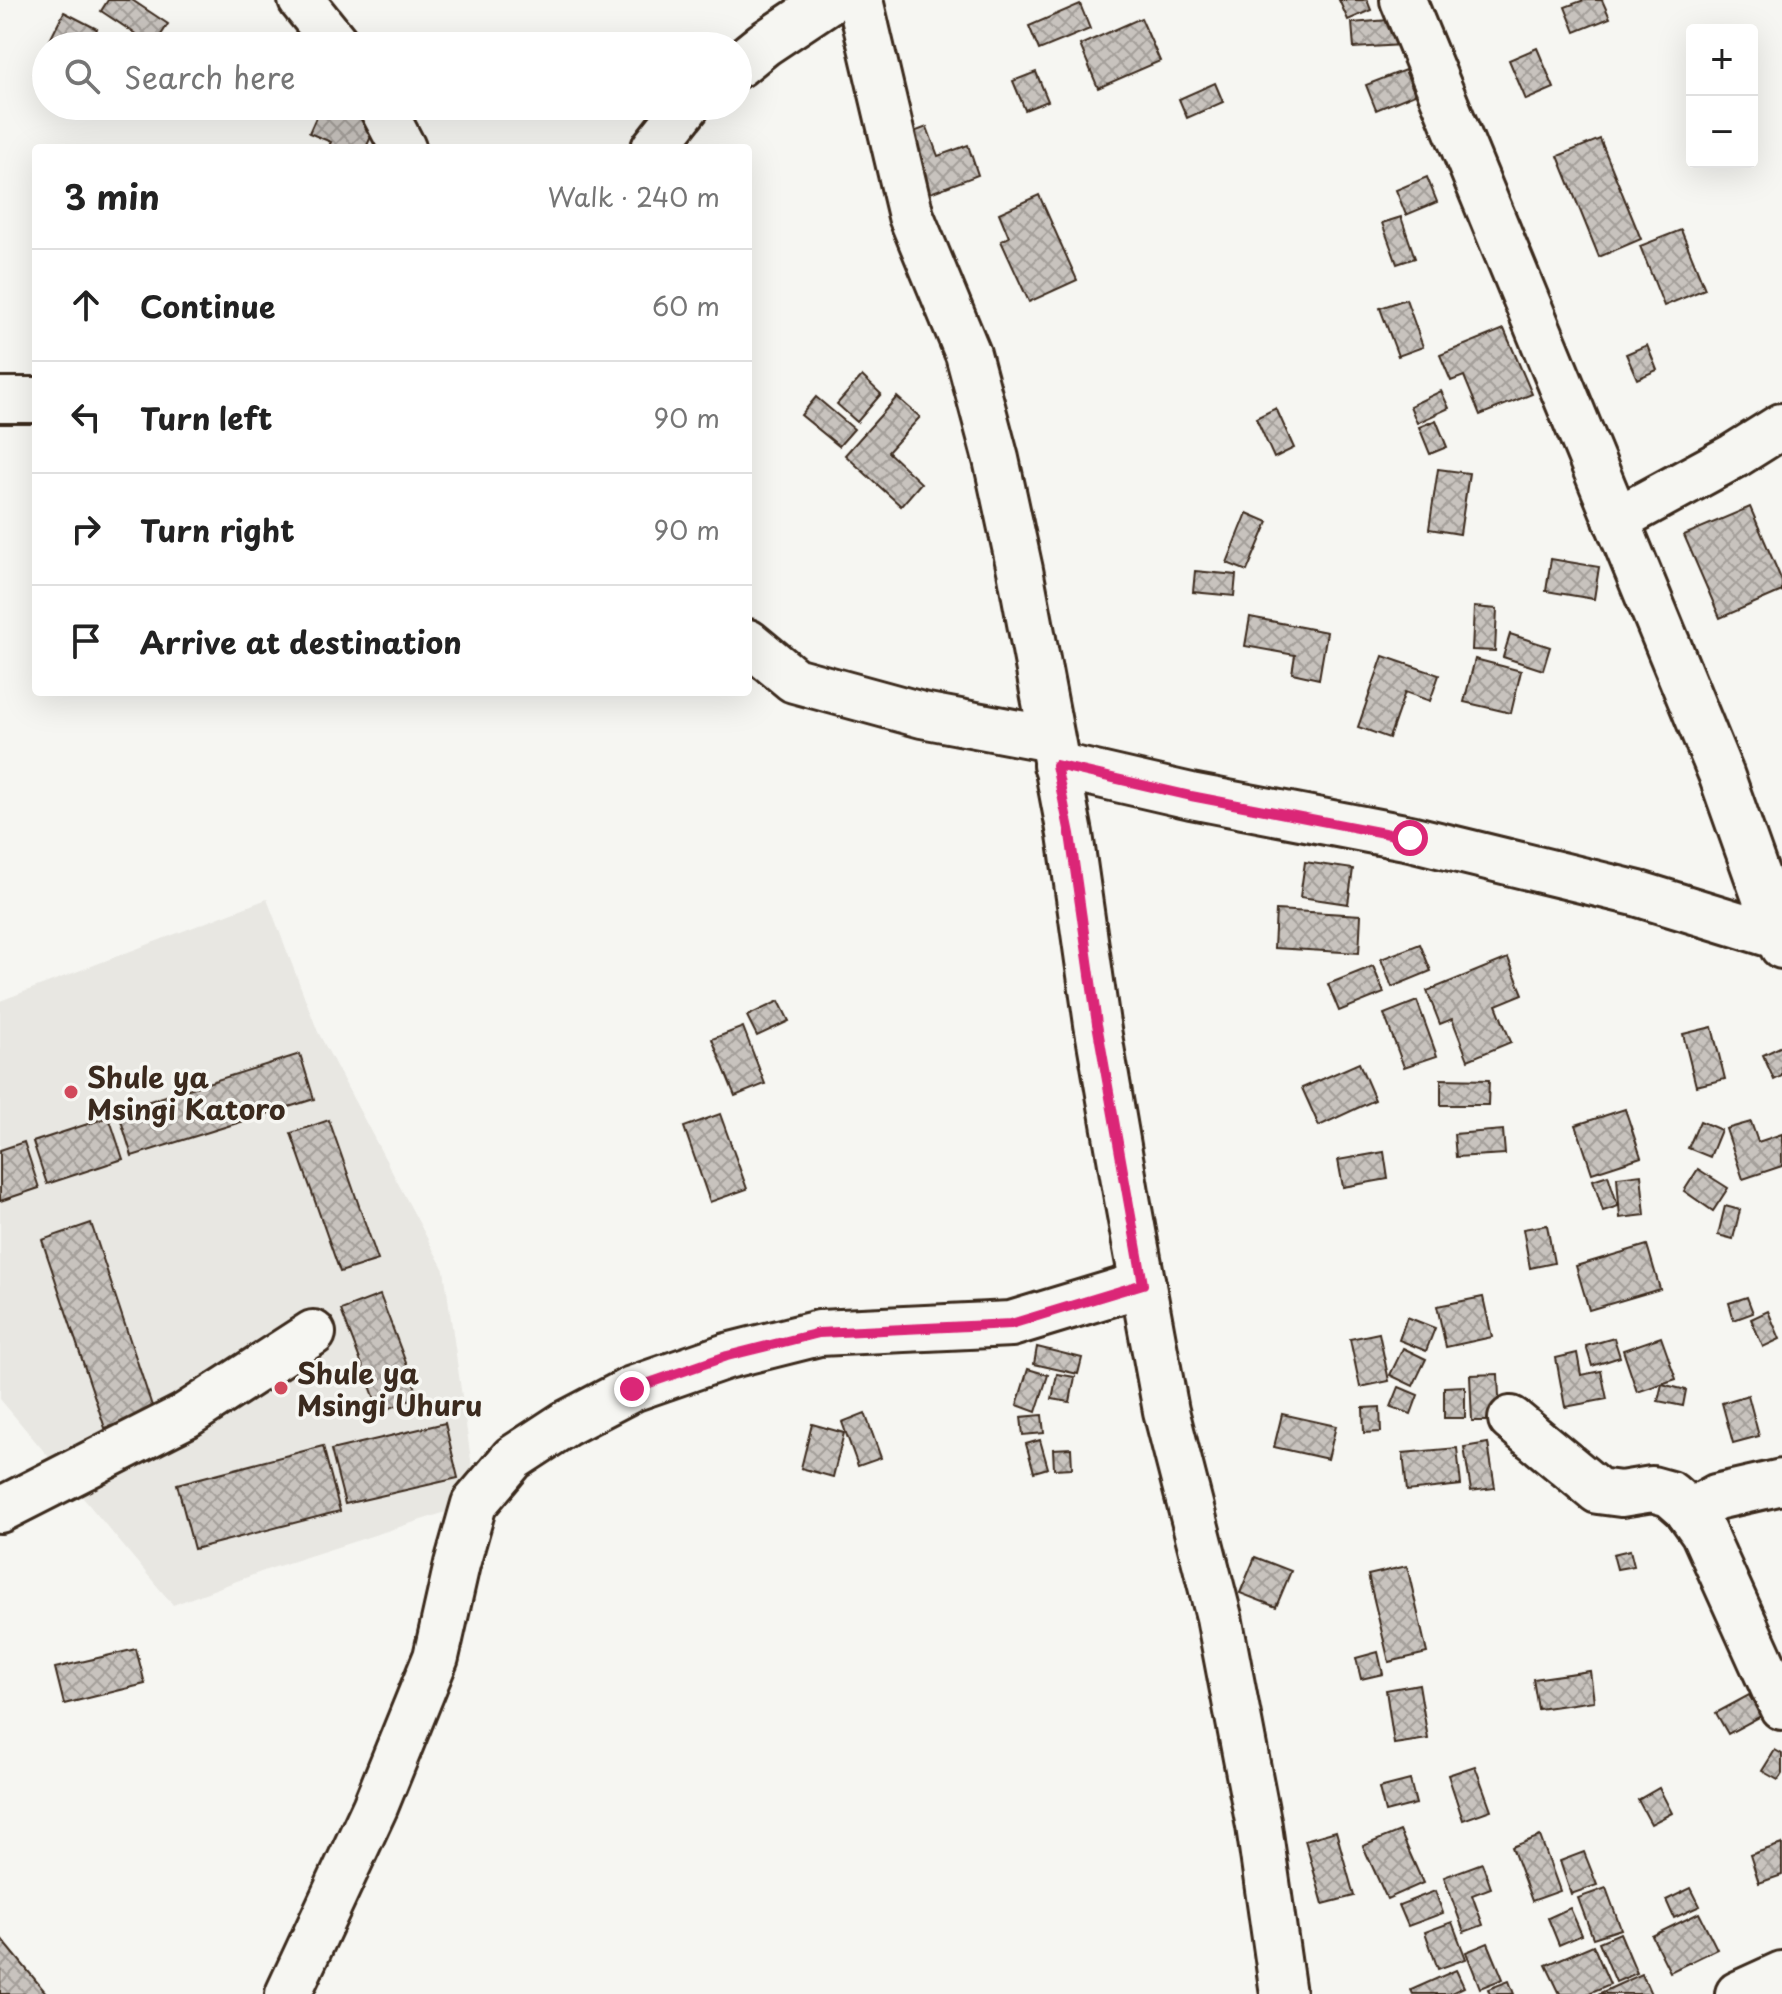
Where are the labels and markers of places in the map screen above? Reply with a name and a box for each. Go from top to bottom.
place label: Shule ya Msingi Katoro [87,1055,286,1130]
marker: Shule ya Msingi Katoro [62,1083,80,1101]
place label: Shule ya Msingi Uhuru [297,1351,482,1426]
marker: Shule ya Msingi Uhuru [272,1379,290,1397]

